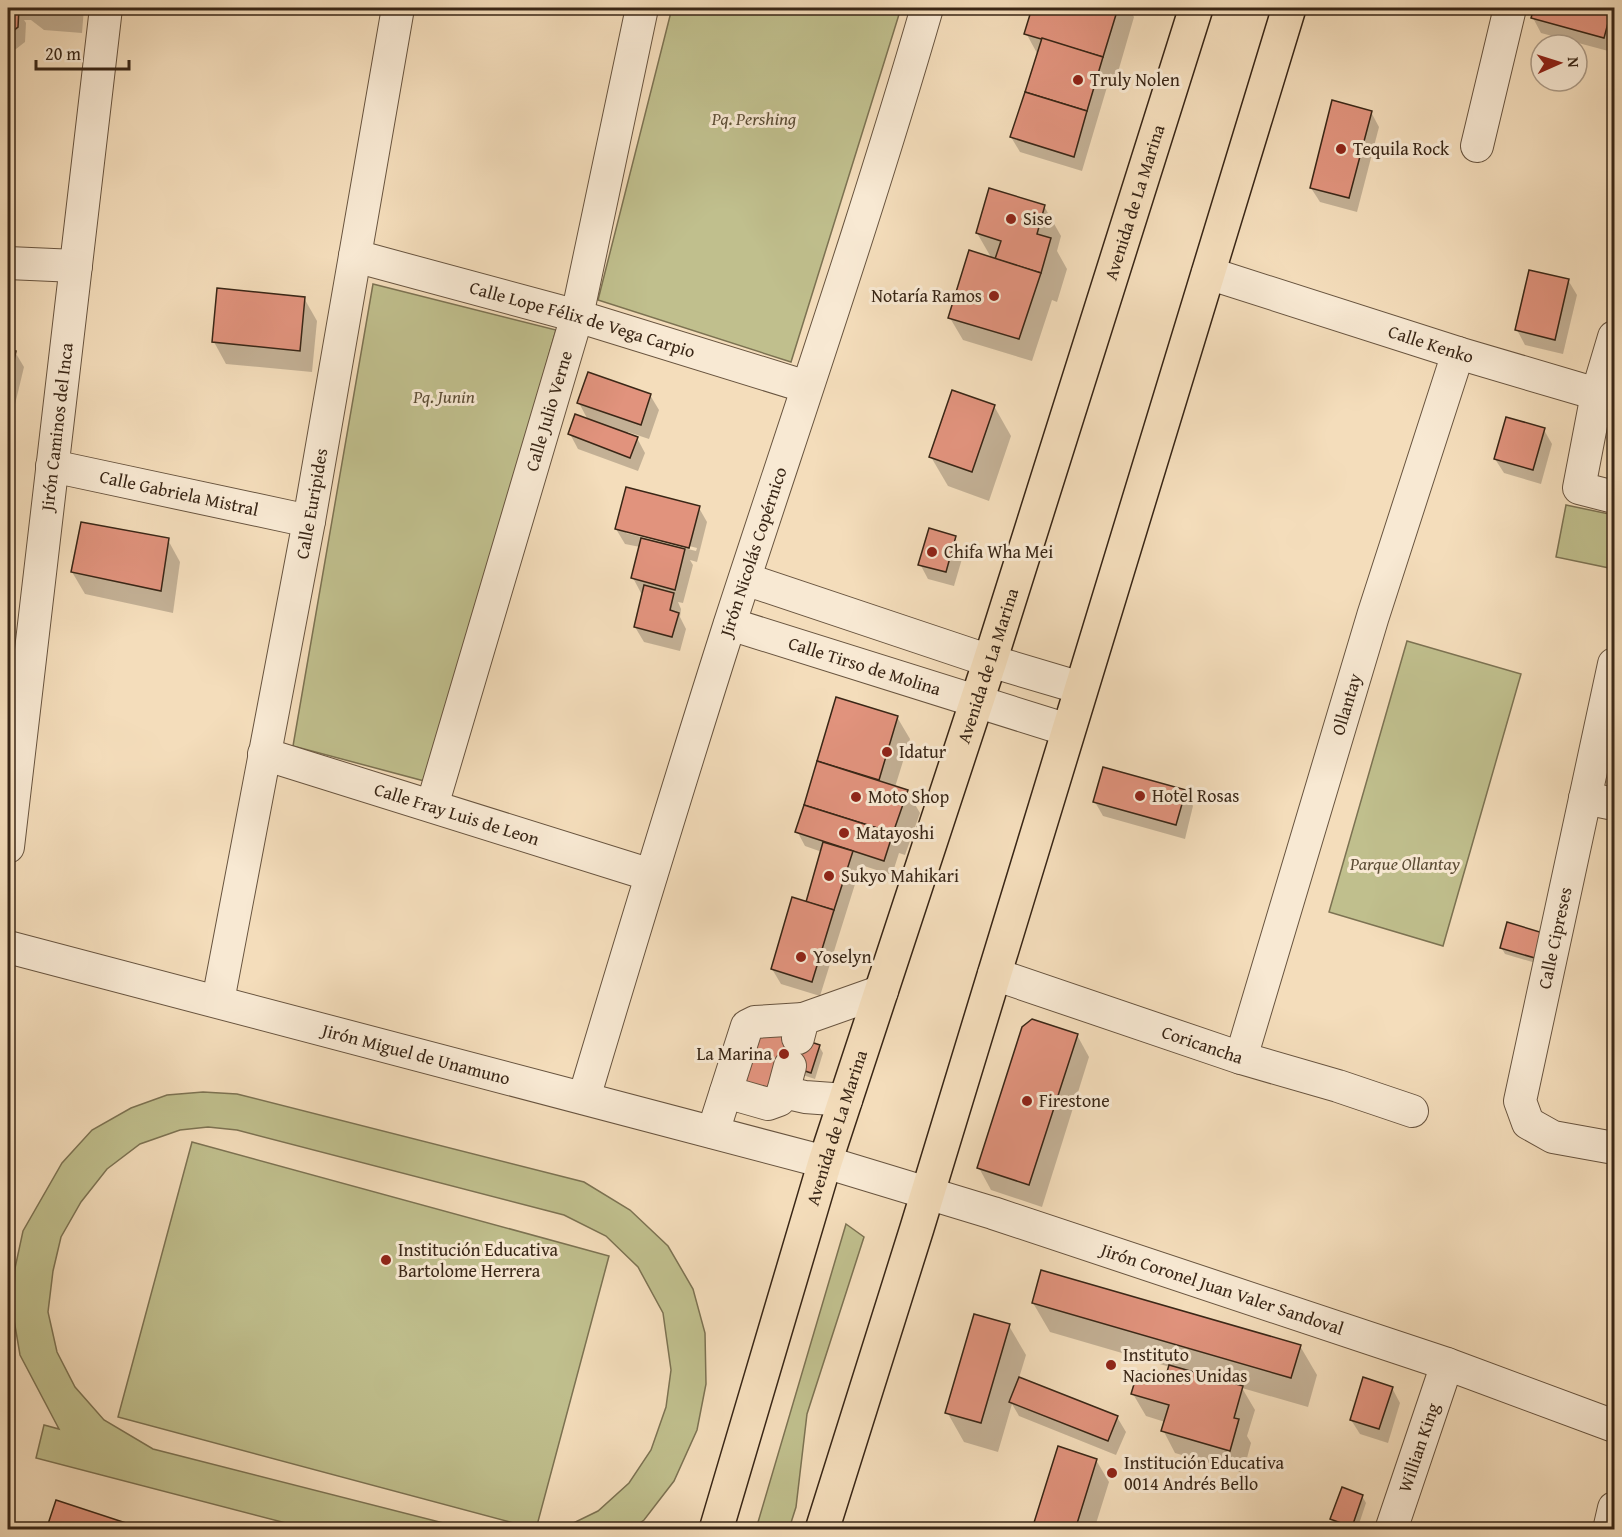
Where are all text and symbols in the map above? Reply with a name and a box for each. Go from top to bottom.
scale bar [36,33,129,71]
north arrow [1529,33,1589,93]
text: 20 m [45,40,81,67]
text: N [1562,56,1586,68]
place label: Truly Nolen [1090,66,1180,93]
marker: Truly Nolen [1071,73,1085,87]
park label: Pq. Pershing [711,105,796,132]
street label: Avenida de La Marina [1097,121,1172,284]
place label: Tequila Rock [1353,135,1450,162]
marker: Tequila Rock [1334,142,1348,156]
place label: Sise [1023,205,1052,232]
marker: Sise [1004,212,1018,226]
street label: Calle Lope Félix de Vega Carpio [467,274,699,365]
place label: Notaría Ramos [871,282,982,309]
marker: Notaría Ramos [987,289,1001,303]
street label: Calle Kenko [1385,318,1477,370]
street label: Jirón Caminos del Inca [33,341,80,514]
street label: Calle Julio Verne [518,347,579,474]
park label: Pq. Junin [412,383,475,410]
street label: Calle Euripides [288,446,334,561]
street label: Calle Gabriela Mistral [97,463,261,523]
street label: Jirón Nicolás Copérnico [712,463,793,642]
place label: Chifa Wha Mei [944,538,1053,565]
marker: Chifa Wha Mei [925,545,939,559]
street label: Avenida de La Marina [950,584,1025,747]
street label: Calle Tirso de Molina [785,629,945,702]
street label: Ollantay [1324,670,1368,739]
place label: Idatur [899,738,947,765]
marker: Idatur [880,745,894,759]
street label: Calle Fray Luis de Leon [371,775,543,852]
place label: Hotel Rosas [1152,782,1239,809]
place label: Moto Shop [868,783,950,810]
marker: Hotel Rosas [1133,789,1147,803]
marker: Moto Shop [849,790,863,804]
place label: Matayoshi [856,819,934,846]
marker: Matayoshi [837,826,851,840]
park label: Parque Ollantay [1349,850,1461,877]
place label: Sukyo Mahikari [841,862,959,889]
marker: Sukyo Mahikari [822,869,836,883]
street label: Calle Cipreses [1531,884,1578,991]
place label: Yoselyn [813,943,872,970]
marker: Yoselyn [794,950,808,964]
street label: Jirón Miguel de Unamuno [317,1016,513,1092]
street label: Coricancha [1158,1018,1247,1071]
place label: La Marina [696,1040,772,1067]
street label: Avenida de La Marina [799,1046,874,1209]
marker: La Marina [777,1047,791,1061]
place label: Firestone [1039,1087,1110,1114]
marker: Firestone [1020,1094,1034,1108]
street label: Jirón Coronel Juan Valer Sandoval [1095,1235,1347,1342]
place label: Institución Educativa Bartolome Herrera [398,1236,559,1284]
marker: Institución Educativa Bartolome Herrera [379,1253,393,1267]
place label: Instituto Naciones Unidas [1123,1341,1247,1389]
marker: Instituto Naciones Unidas [1104,1358,1118,1372]
street label: Willian King [1391,1399,1446,1496]
place label: Institución Educativa 0014 Andrés Bello [1124,1449,1285,1497]
marker: Institución Educativa 0014 Andrés Bello [1105,1466,1119,1480]

